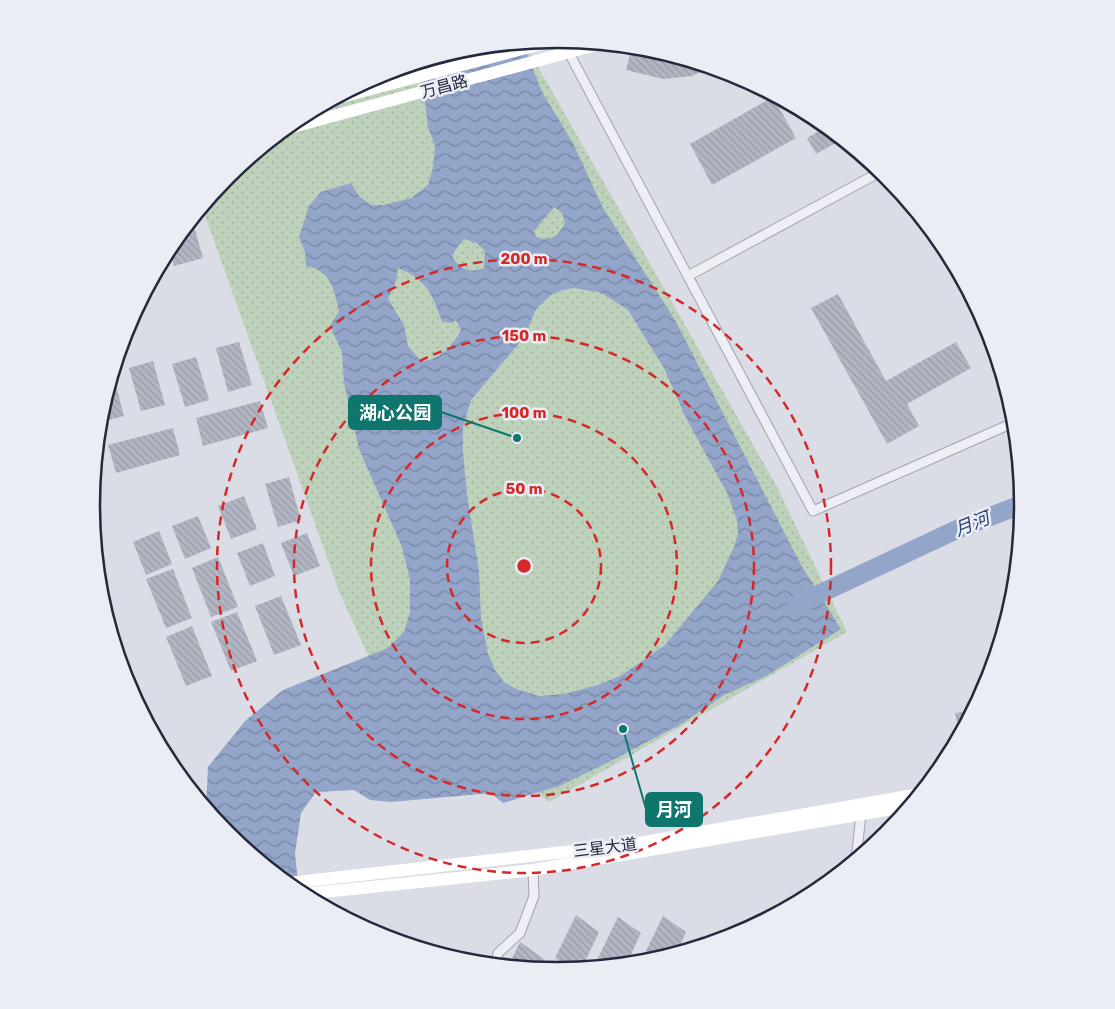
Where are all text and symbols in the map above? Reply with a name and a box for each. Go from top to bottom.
street label: 万昌路 [418,71,470,102]
text: 200 m [500,250,548,268]
text: 150 m [502,327,546,345]
callout: 湖心公园 [349,396,441,429]
text: 湖心公园 [359,402,431,424]
text: 100 m [502,404,546,422]
text: 50 m [506,480,542,498]
water label: 月河 [951,506,996,541]
centre of rings [515,557,533,575]
callout: 月河 [646,793,702,826]
text: 月河 [656,799,692,821]
street label: 三星大道 [572,834,638,861]

